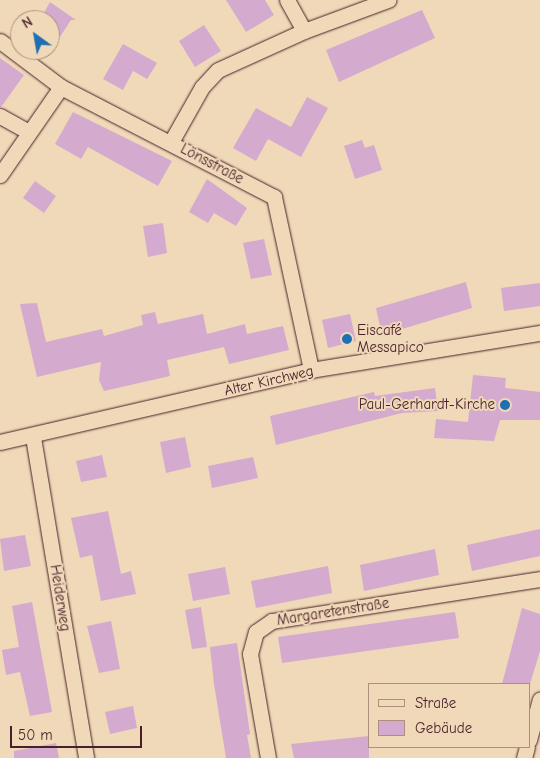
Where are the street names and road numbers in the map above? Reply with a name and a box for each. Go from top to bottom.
street label: Lönsstraße [177,140,247,188]
street label: Alter Kirchweg [223,362,315,400]
street label: Heiderweg [46,563,74,633]
street label: Margaretenstraße [275,594,391,630]

